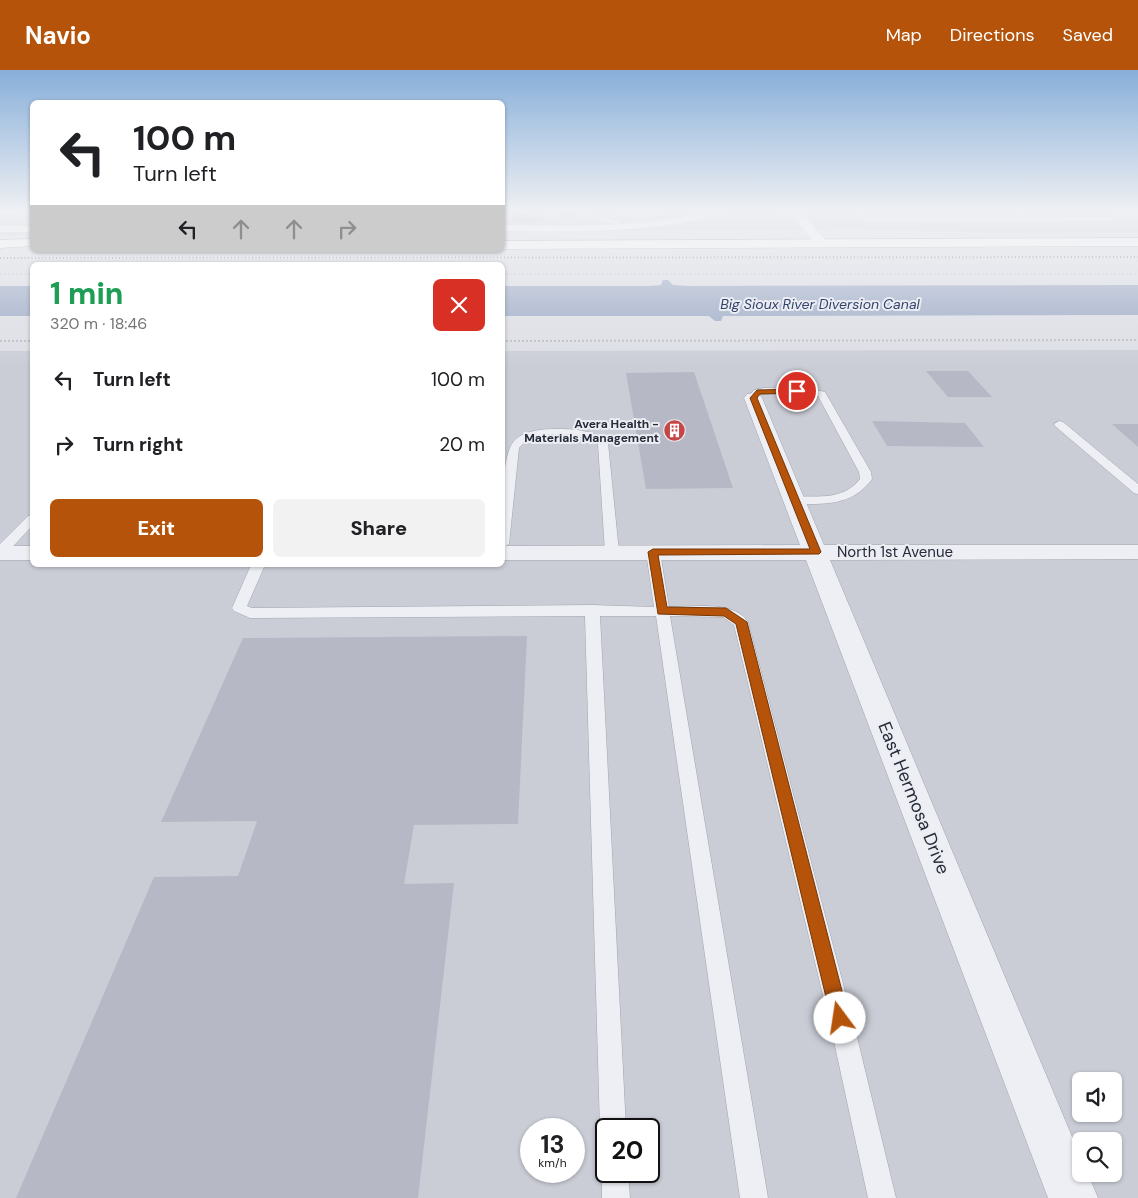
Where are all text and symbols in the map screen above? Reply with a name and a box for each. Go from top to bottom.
text: Navio [25,20,91,51]
text: Map [886,23,922,47]
text: Directions [950,23,1035,47]
text: Saved [1063,23,1113,47]
text: 100 m [133,115,236,161]
icon: left [50,120,115,185]
text: Turn left [133,159,217,188]
icon: left [174,215,202,243]
icon: ahead [227,215,255,243]
icon: ahead [280,215,308,243]
icon: right [333,215,361,243]
text: 1 min [50,274,123,313]
button: close [433,279,485,331]
water label: Big Sioux River Diversion Canal [720,295,921,313]
text: 320 m · 18:46 [50,313,147,334]
icon: left [50,366,78,394]
text: Turn left [93,367,171,392]
text: 100 m [431,367,485,392]
pin [776,370,818,412]
icon: arrive [783,377,811,405]
place label: Avera Health - Materials Management [524,416,659,446]
building icon: Avera Health - Materials Management [663,419,687,443]
icon: right [50,431,78,459]
text: Turn right [93,432,183,457]
text: 20 m [439,432,485,457]
button: Exit [50,499,263,557]
button: Share [273,499,485,557]
street label: North 1st Avenue [837,542,953,562]
street label: East Hermosa Drive [872,718,956,878]
position arrow [813,991,865,1043]
map controls [1072,1072,1122,1182]
button: sound [1072,1072,1122,1122]
speed limit sign: 20 [595,1118,660,1183]
text: 13 [540,1128,565,1161]
button: search [1072,1132,1122,1182]
text: km/h [538,1155,567,1171]

